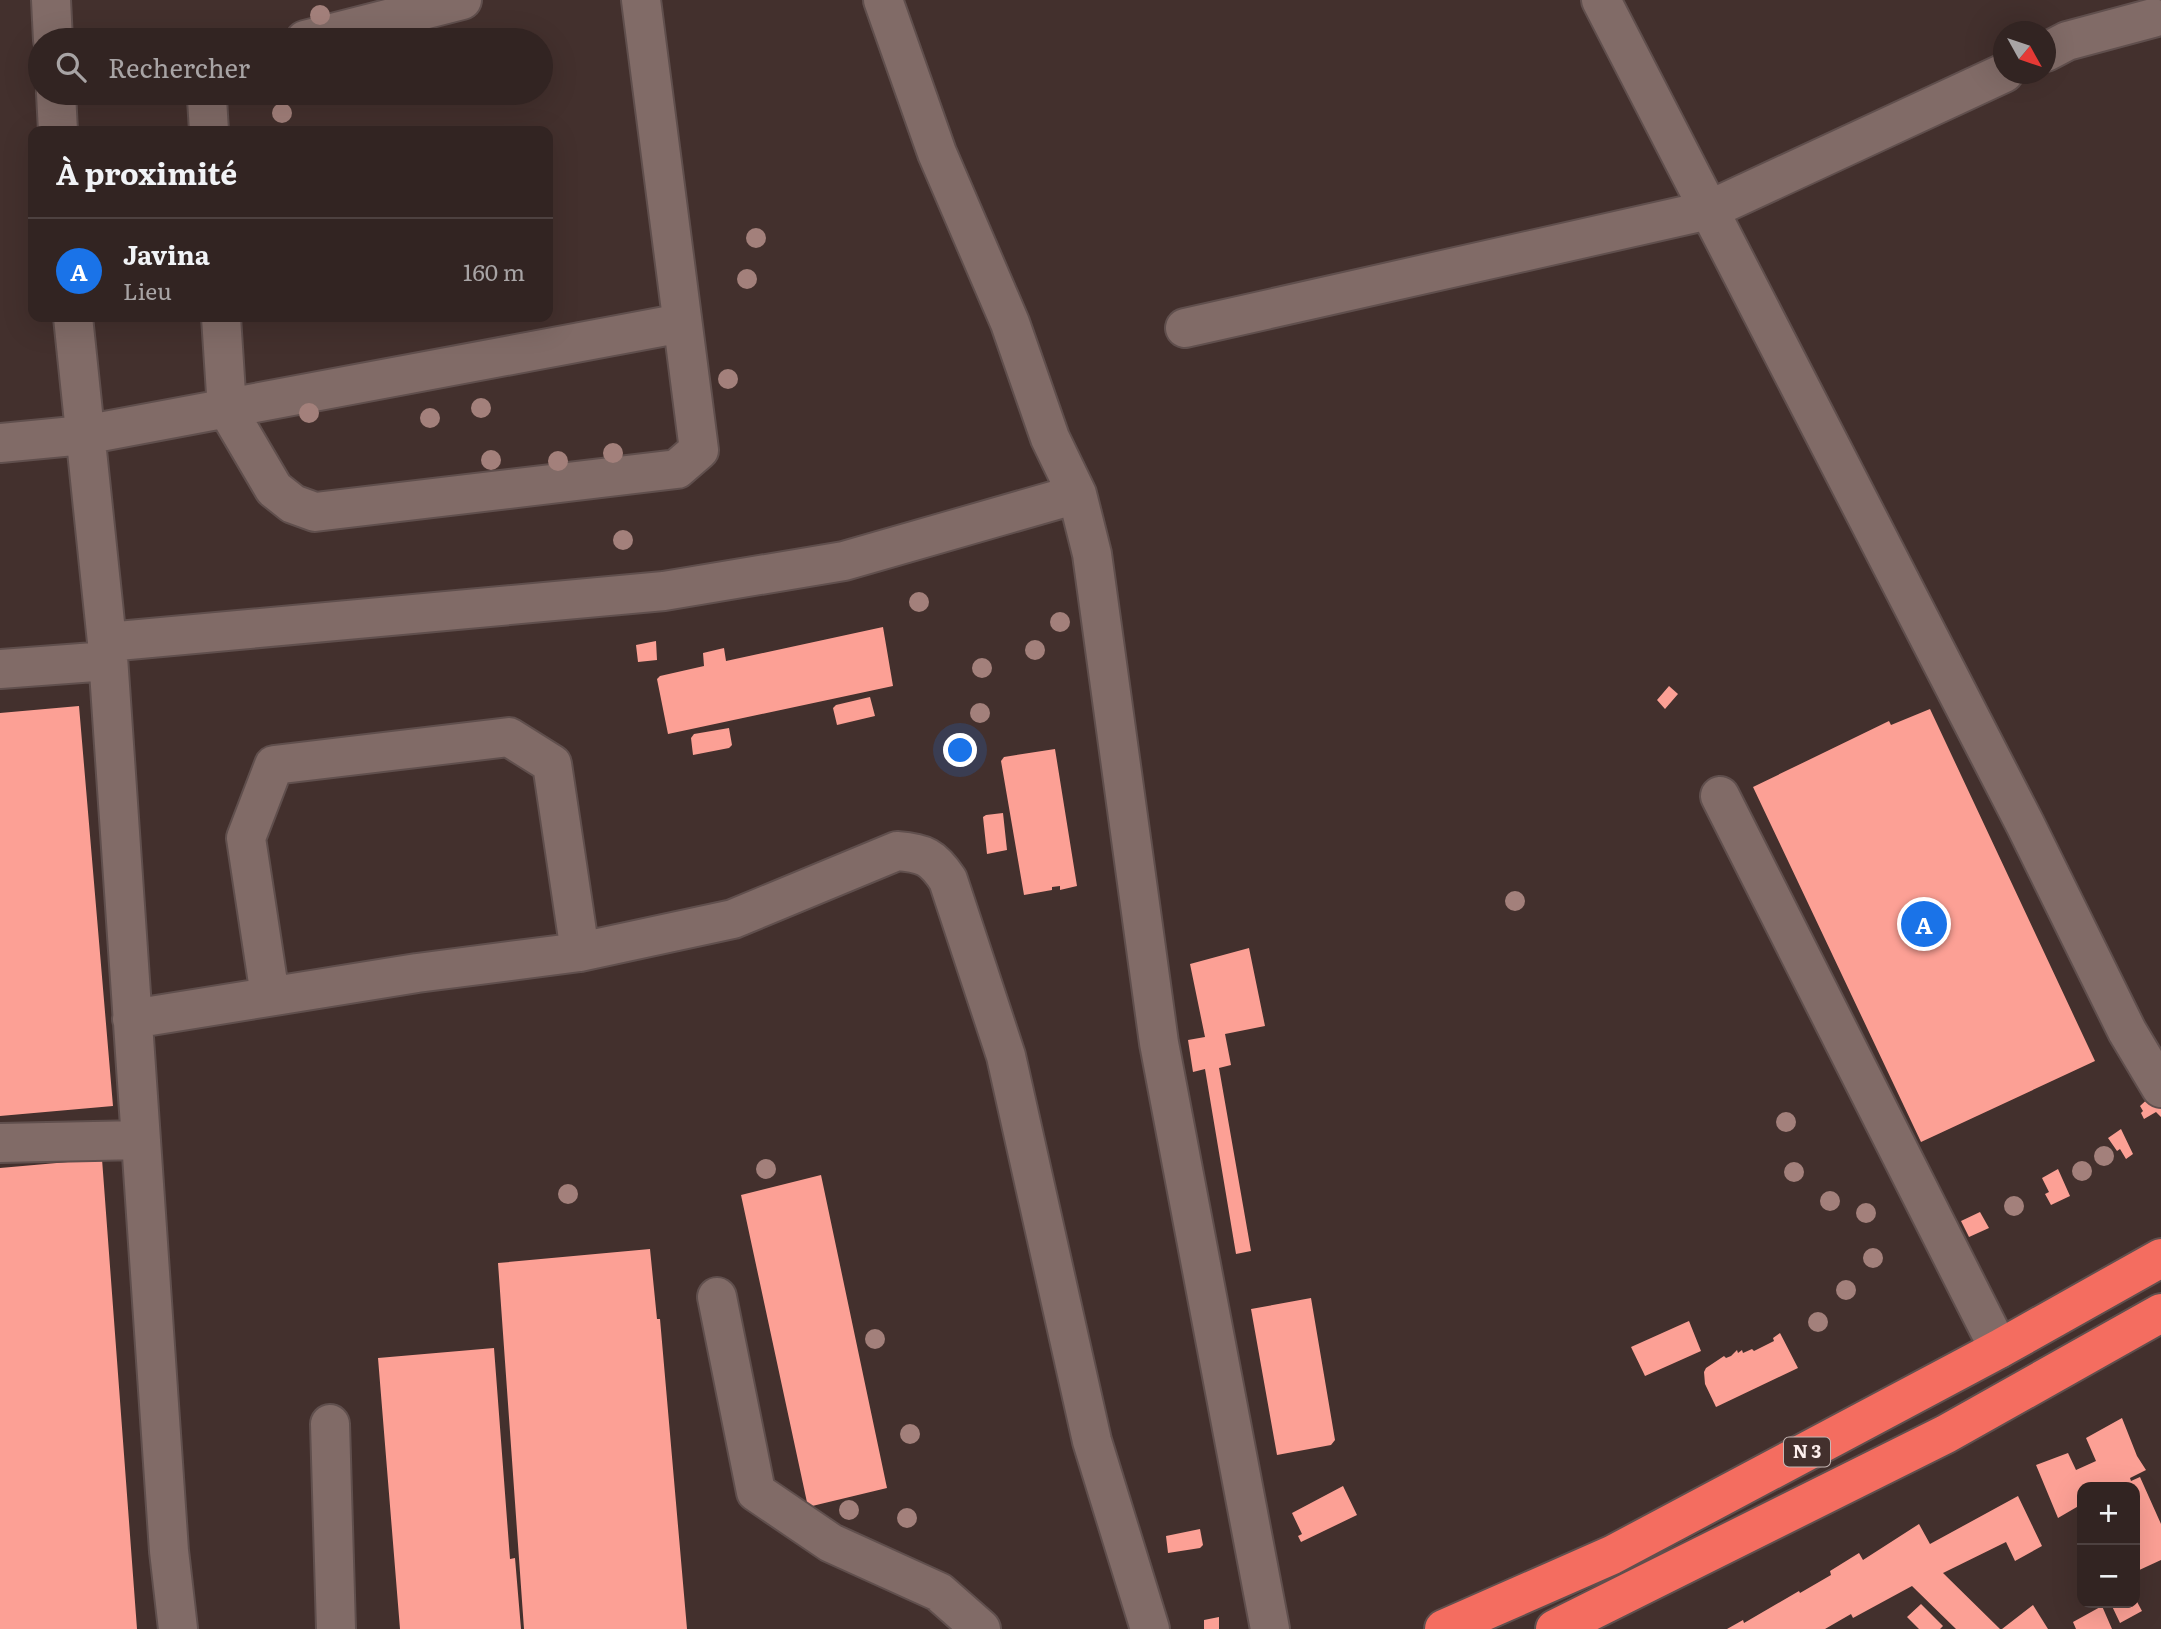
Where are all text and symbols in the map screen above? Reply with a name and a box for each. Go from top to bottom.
north arrow [1993,21,2056,84]
search box [28,28,553,105]
text: Rechercher [108,47,250,86]
icon: search [52,48,90,86]
text: À proximité [56,150,237,194]
text: Javina [123,234,210,273]
text: A [70,254,88,288]
text: 160 m [463,254,525,288]
text: Lieu [123,273,172,307]
your location [943,733,977,767]
pin: A [1901,898,1947,950]
road number: N 3 [1784,1437,1830,1466]
map controls [2077,1482,2140,1608]
button: + [2077,1482,2140,1545]
button: − [2077,1545,2140,1608]

